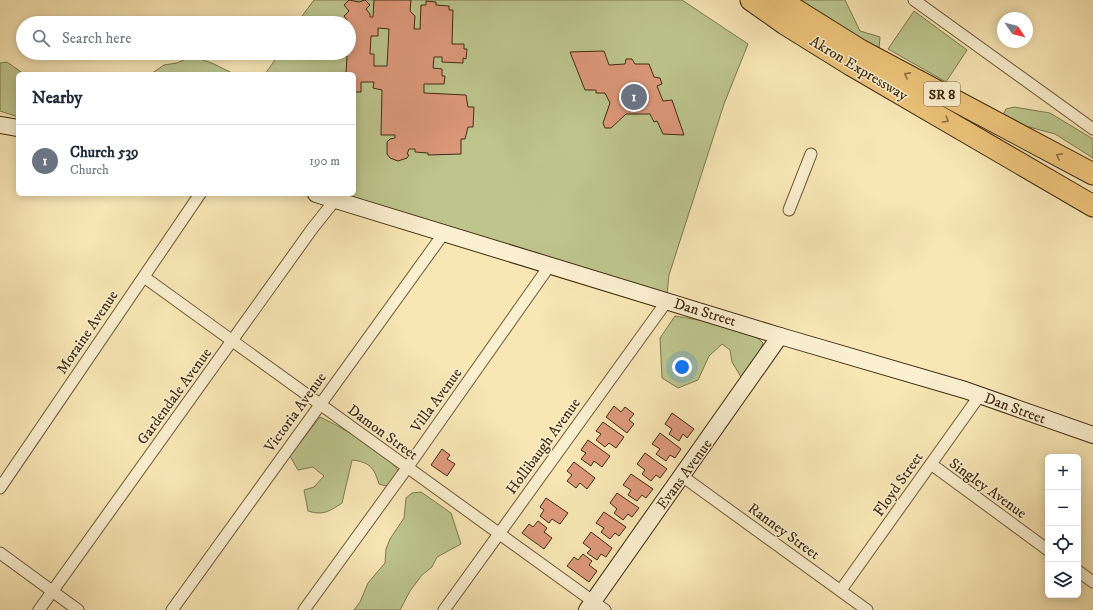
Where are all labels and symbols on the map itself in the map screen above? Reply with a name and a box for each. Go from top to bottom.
north arrow [997,12,1033,48]
street label: Akron Expressway [806,32,912,106]
one-way arrow [904,73,911,80]
pin: 1 [621,82,647,112]
road number: SR 8 [924,82,960,106]
one-way arrow [942,115,949,123]
one-way arrow [1055,153,1063,161]
street label: Moraine Avenue [52,287,122,378]
street label: Dan Street [671,294,738,331]
street label: Gardendale Avenue [133,344,216,448]
your location [672,357,692,377]
street label: Villa Avenue [406,364,466,437]
street label: Victoria Avenue [259,369,331,457]
street label: Dan Street [981,389,1048,428]
street label: Hollibaugh Avenue [502,394,585,498]
street label: Damon Street [344,400,422,464]
street label: Evans Avenue [652,435,716,513]
street label: Floyd Street [869,448,928,520]
street label: Singley Avenue [945,454,1030,523]
street label: Ranney Street [744,499,823,564]

